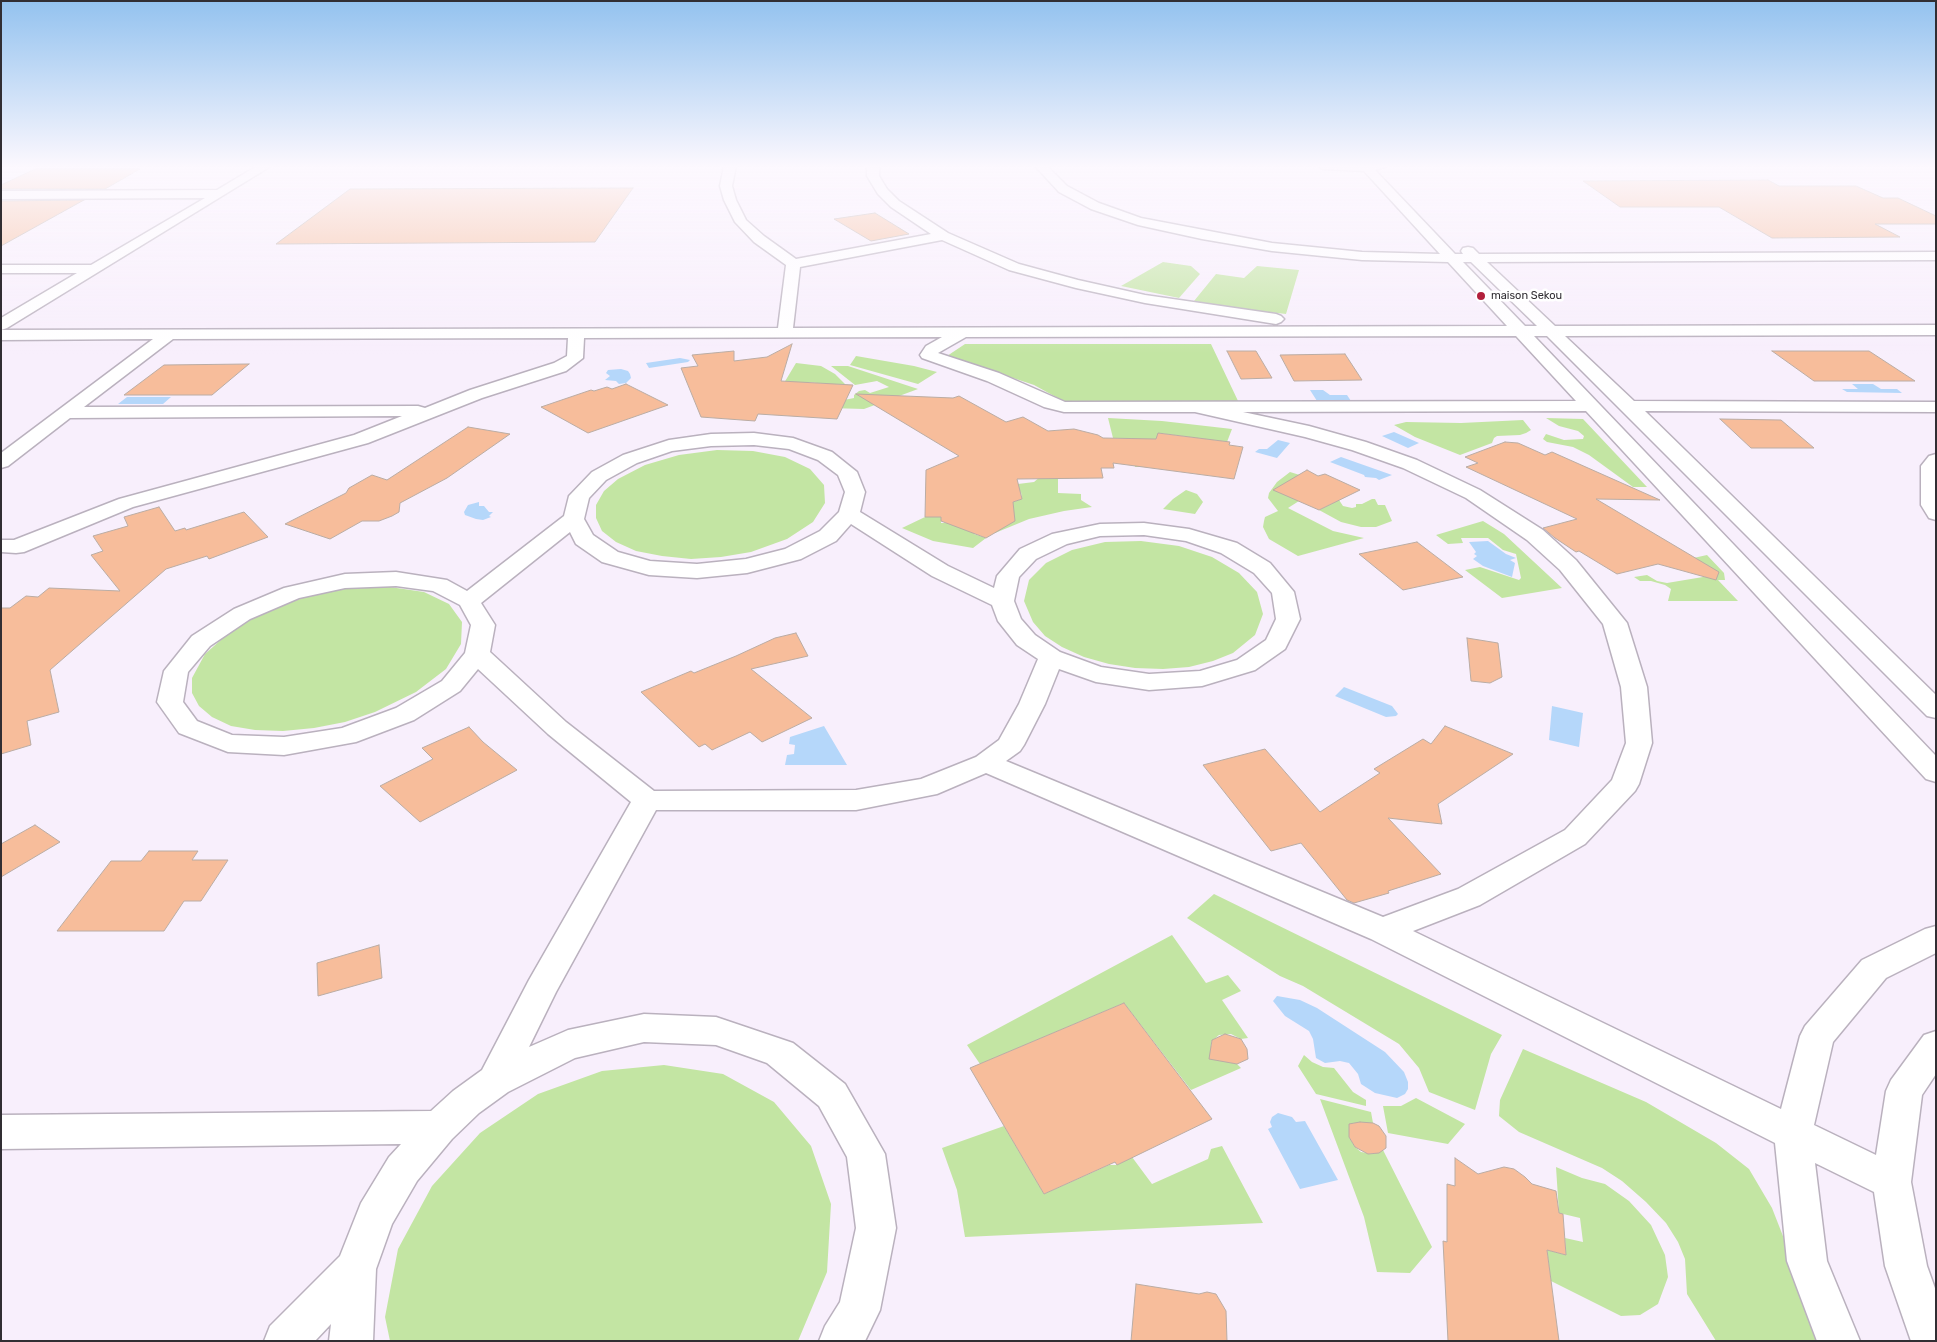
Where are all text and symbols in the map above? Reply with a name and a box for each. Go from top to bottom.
place label: maison Sekou [1491,289,1562,303]
marker: maison Sekou [1475,290,1487,302]

